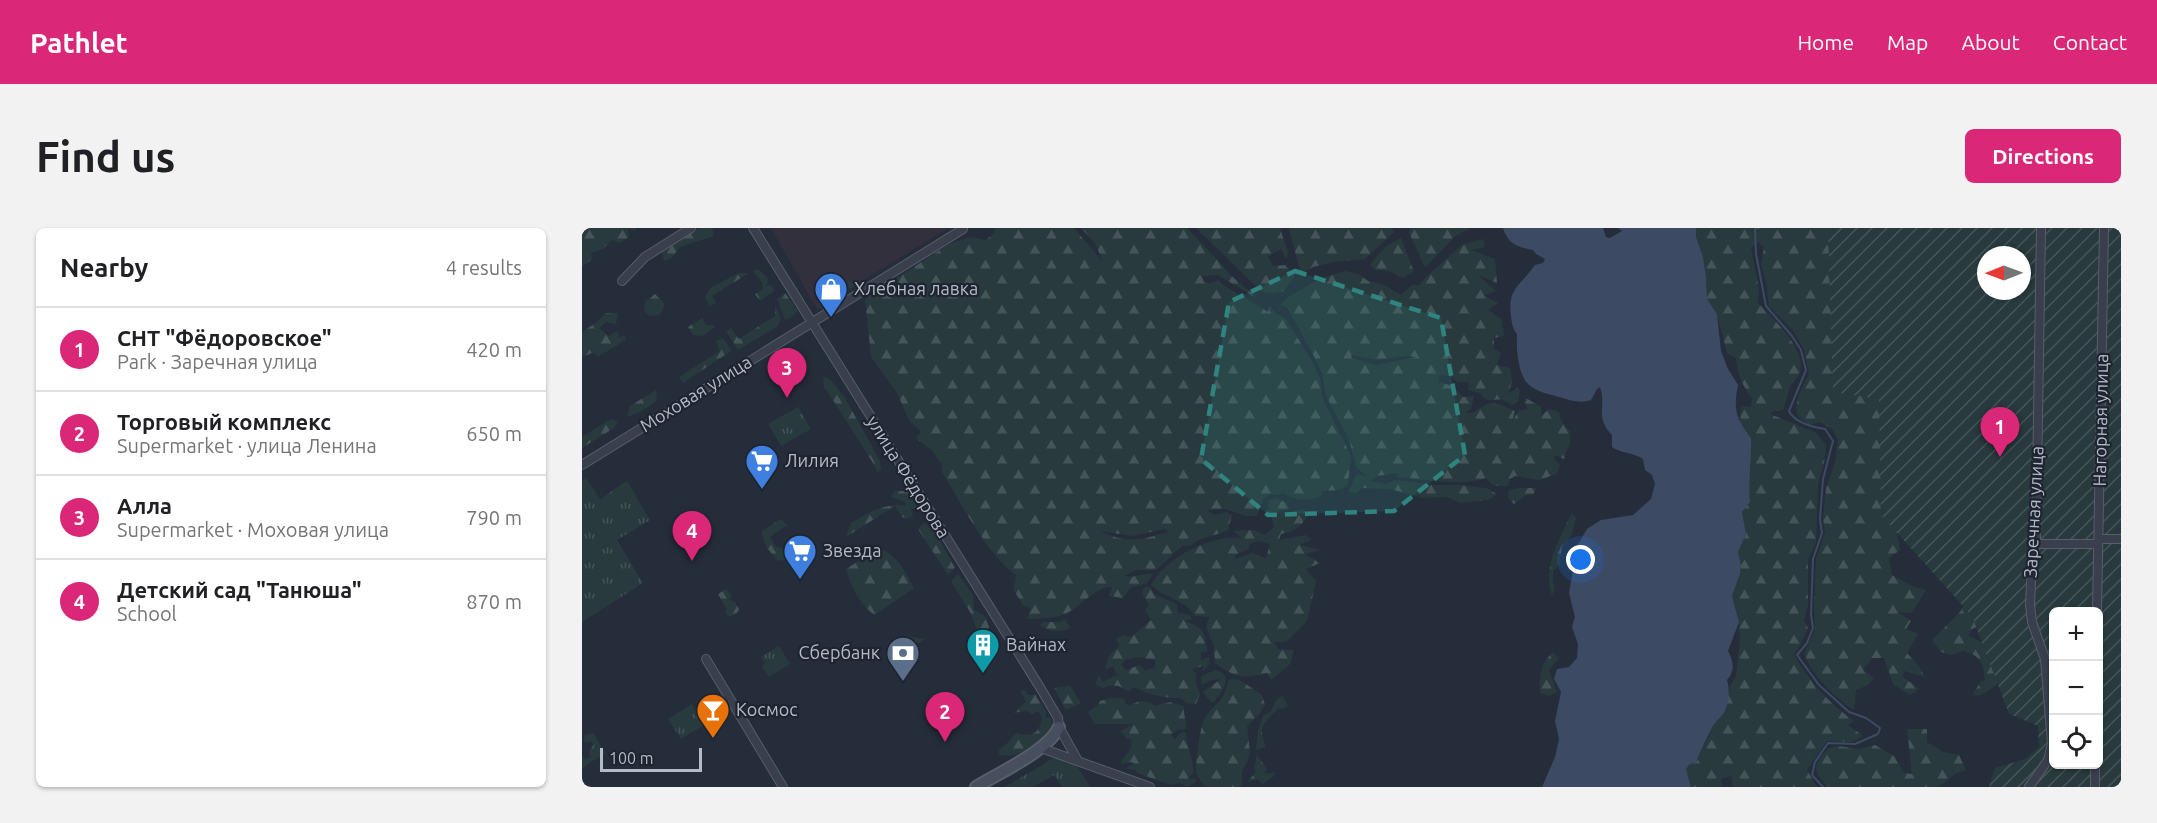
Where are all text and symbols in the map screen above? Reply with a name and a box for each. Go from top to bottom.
text: Pathlet [30,27,128,58]
text: Home [1797,30,1854,54]
text: Map [1887,30,1928,54]
text: About [1961,30,2020,54]
text: Contact [2053,30,2127,54]
button: Directions [1965,129,2121,183]
text: Find us [36,133,175,180]
north arrow [1977,246,2031,300]
text: Nearby [60,253,148,282]
text: 4 results [446,256,522,279]
shop icon: Хлебная лавка [813,271,849,318]
place label: Хлебная лавка [854,278,978,298]
text: СНТ "Фёдоровское" [117,325,332,350]
text: 1 [74,338,85,361]
text: 420 m [466,338,522,361]
pin: 3 [768,348,806,398]
text: Park · Заречная улица [117,350,318,373]
street label: Моховая улица [636,351,755,435]
street label: Нагорная улица [2089,353,2111,487]
pin: 1 [1980,408,2020,457]
text: Торговый комплекс [117,409,331,434]
street label: улица Фёдорова [863,412,954,541]
text: 2 [74,422,85,445]
text: 650 m [466,422,522,445]
text: Supermarket · улица Ленина [117,434,377,457]
supermarket icon: Лилия [744,443,780,490]
street label: Заречная улица [2020,445,2046,578]
place label: Лилия [785,450,839,470]
text: Алла [117,493,172,518]
text: 3 [74,506,85,529]
text: 790 m [466,506,522,529]
pin: 4 [672,512,712,561]
text: Supermarket · Моховая улица [117,518,389,541]
supermarket icon: Звезда [782,533,818,580]
place label: Звезда [823,540,881,560]
your location [1566,545,1595,574]
text: Детский сад "Танюша" [117,577,362,602]
text: 4 [74,590,85,613]
text: 870 m [466,590,522,613]
text: School [117,602,177,625]
map controls [2049,607,2103,769]
button: + [2049,607,2103,661]
building icon: Вайнах [965,627,1001,674]
place label: Вайнах [1006,634,1066,654]
bank icon: Сбербанк [885,635,921,682]
place label: Сбербанк [798,642,880,662]
button: − [2049,661,2103,715]
bar icon: Космос [695,692,731,739]
pin: 2 [926,692,964,742]
place label: Космос [736,699,798,719]
button: locate [2049,715,2103,769]
scale bar [600,745,702,772]
text: 100 m [609,749,654,767]

